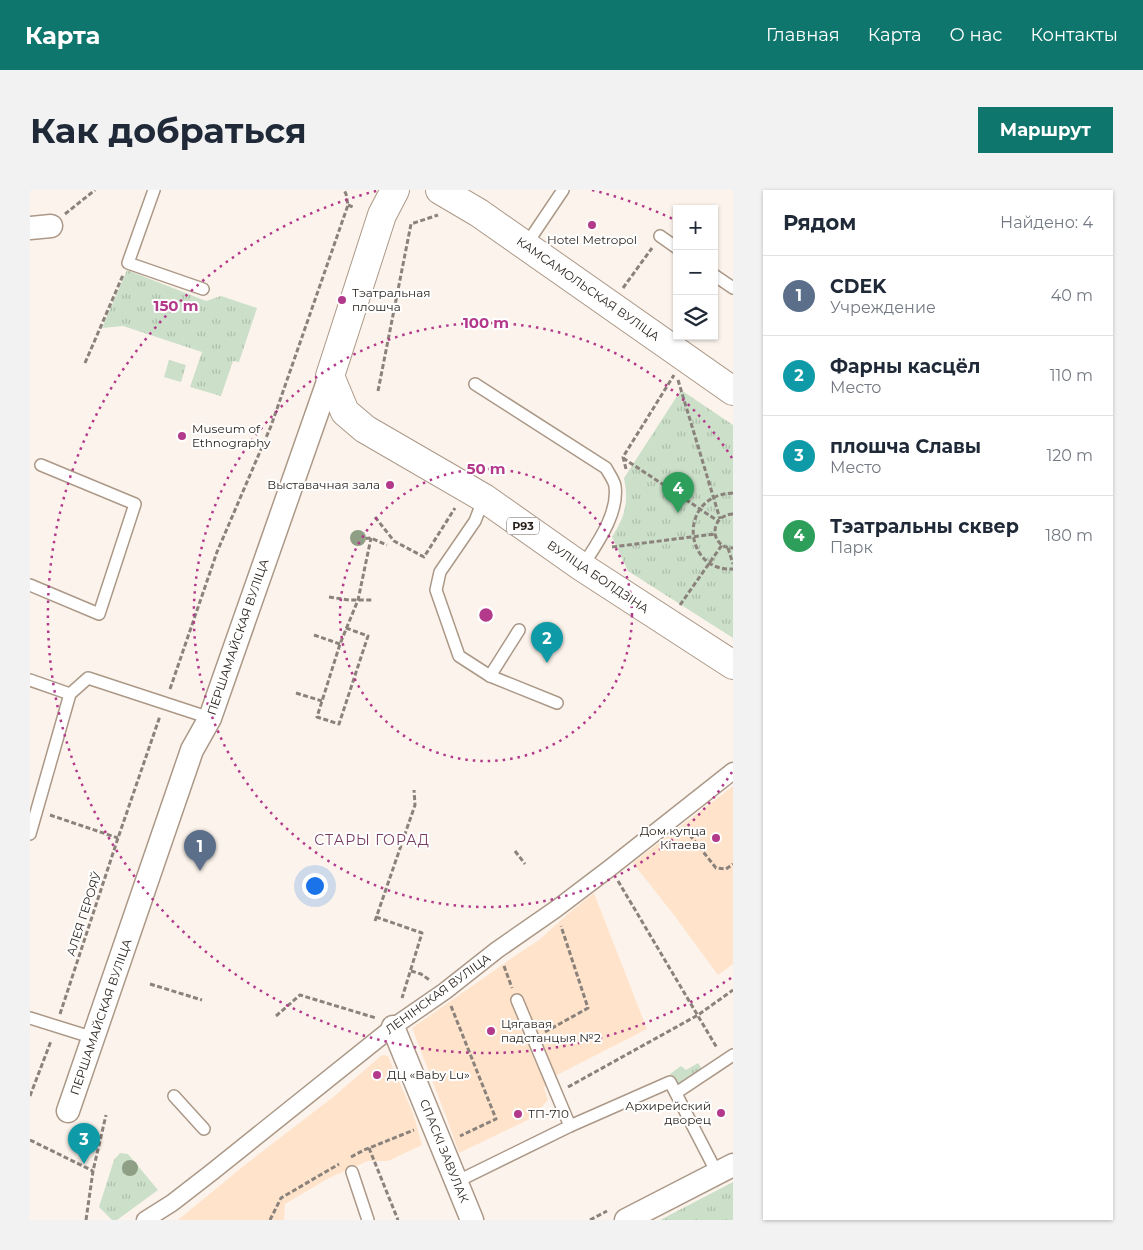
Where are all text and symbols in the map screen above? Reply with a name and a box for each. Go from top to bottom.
text: Карта [25,21,100,50]
text: Главная [766,24,840,46]
text: Карта [868,24,922,46]
text: О нас [950,24,1002,46]
text: Контакты [1030,24,1118,46]
button: Маршрут [978,107,1113,153]
text: Как добраться [30,109,307,152]
map controls [673,205,718,340]
button: + [673,205,718,250]
text: Рядом [783,210,856,235]
text: Найдено: 4 [1000,213,1093,232]
marker: Hotel Metropol [586,219,598,231]
place label: Hotel Metropol [547,232,637,247]
street label: КАМСАМОЛЬСКАЯ ВУЛІЦА [514,233,663,344]
button: − [673,250,718,295]
text: CDEK [830,275,886,298]
place label: Тэатральная плошча [352,285,430,314]
text: 1 [796,286,802,305]
text: 40 m [1051,286,1093,305]
marker: Тэатральная плошча [336,294,348,306]
button: layers [673,295,718,340]
text: 150 m [154,296,198,315]
text: Учреждение [830,298,936,317]
text: 100 m [463,313,509,332]
text: Фарны касцёл [830,355,980,378]
text: 2 [794,366,804,385]
text: 110 m [1050,366,1093,385]
text: Место [830,378,882,397]
place label: Museum of Ethnography [192,421,271,450]
marker: Museum of Ethnography [176,430,188,442]
text: плошча Славы [830,435,981,458]
text: 3 [794,446,804,465]
text: 120 m [1046,446,1093,465]
text: Место [830,458,882,477]
text: 50 m [466,459,506,478]
pin: 4 [662,472,694,513]
place label: Выставачная зала [267,477,380,492]
marker: Выставачная зала [384,479,396,491]
text: Тэатральны сквер [830,515,1019,538]
road number: Р93 [507,518,539,534]
text: 4 [793,526,805,545]
text: 180 m [1045,526,1093,545]
street label: ВУЛІЦА БОЛДЗІНА [545,537,652,616]
text: Парк [830,538,873,557]
street label: ПЕРШАМАЙСКАЯ ВУЛІЦА [204,557,271,717]
centre of rings [477,606,495,624]
pin: 2 [531,622,563,663]
place label: Дом купца Кітаева [640,823,706,852]
pin: 1 [184,830,216,871]
district label: СТАРЫ ГОРАД [314,831,430,849]
marker: Дом купца Кітаева [710,832,722,844]
street label: АЛЕЯ ГЕРОЯЎ [63,869,105,958]
your location [302,873,328,899]
street label: ПЕРШАМАЙСКАЯ ВУЛІЦА [67,937,134,1097]
street label: ЛЕНІНСКАЯ ВУЛІЦА [382,950,493,1037]
place label: Цягавая падстанцыя №2 [501,1016,601,1045]
marker: Цягавая падстанцыя №2 [485,1025,497,1037]
place label: ДЦ «Baby Lu» [387,1067,470,1082]
marker: ДЦ «Baby Lu» [371,1069,383,1081]
street label: СПАСКІ ЗАВУЛАК [417,1097,472,1206]
place label: Архирейский дворец [625,1098,711,1127]
place label: ТП-710 [528,1106,569,1121]
marker: Архирейский дворец [715,1107,727,1119]
marker: ТП-710 [512,1108,524,1120]
pin: 3 [68,1123,100,1164]

